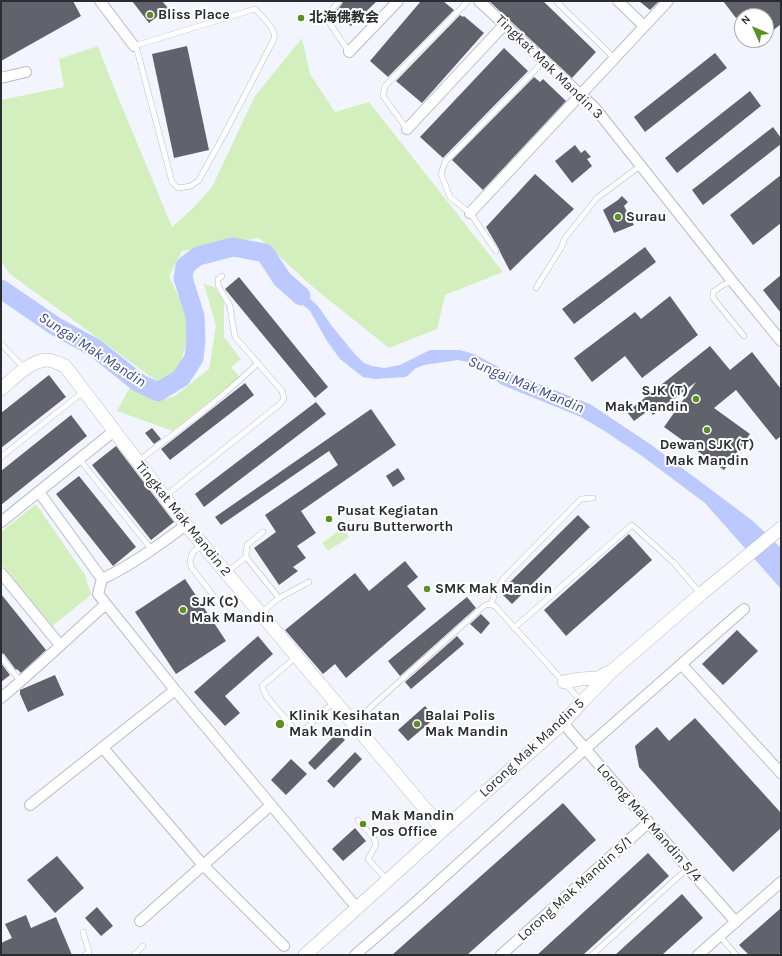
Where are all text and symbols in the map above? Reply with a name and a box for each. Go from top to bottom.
place label: Bliss Place [158,7,230,23]
north arrow [734,8,774,48]
marker: Bliss Place [145,10,155,20]
place label: 北海佛教会 [309,10,379,26]
street label: Tingkat Mak Mandin 3 [492,11,606,123]
text: N [738,12,753,27]
marker: 北海佛教会 [296,13,306,23]
place label: Surau [626,209,666,225]
marker: Surau [613,212,623,222]
water label: Sungai Mak Mandin [35,309,149,391]
water label: Sungai Mak Mandin [465,352,587,418]
place label: SJK (T) Mak Mandin [605,383,688,416]
marker: SJK (T) Mak Mandin [691,394,701,404]
marker: Dewan SJK (T) Mak Mandin [702,425,712,435]
place label: Dewan SJK (T) Mak Mandin [660,437,754,470]
street label: Tingkat Mak Mandin 2 [132,458,234,580]
place label: Pusat Kegiatan Guru Butterworth [337,503,453,536]
marker: Pusat Kegiatan Guru Butterworth [324,514,334,524]
place label: SMK Mak Mandin [435,581,552,597]
marker: SMK Mak Mandin [422,584,432,594]
place label: SJK (C) Mak Mandin [191,594,274,626]
marker: SJK (C) Mak Mandin [178,605,188,615]
street label: Lorong Mak Mandin 5 [476,695,588,801]
place label: Klinik Kesihatan Mak Mandin [289,708,400,740]
place label: Balai Polis Mak Mandin [425,708,508,740]
marker: Klinik Kesihatan Mak Mandin [274,718,286,730]
marker: Balai Polis Mak Mandin [412,719,422,729]
street label: Lorong Mak Mandin 5/4 [593,760,705,886]
place label: Mak Mandin Pos Office [371,808,454,840]
marker: Mak Mandin Pos Office [358,819,368,829]
street label: Lorong Mak Mandin 5/1 [514,833,636,945]

